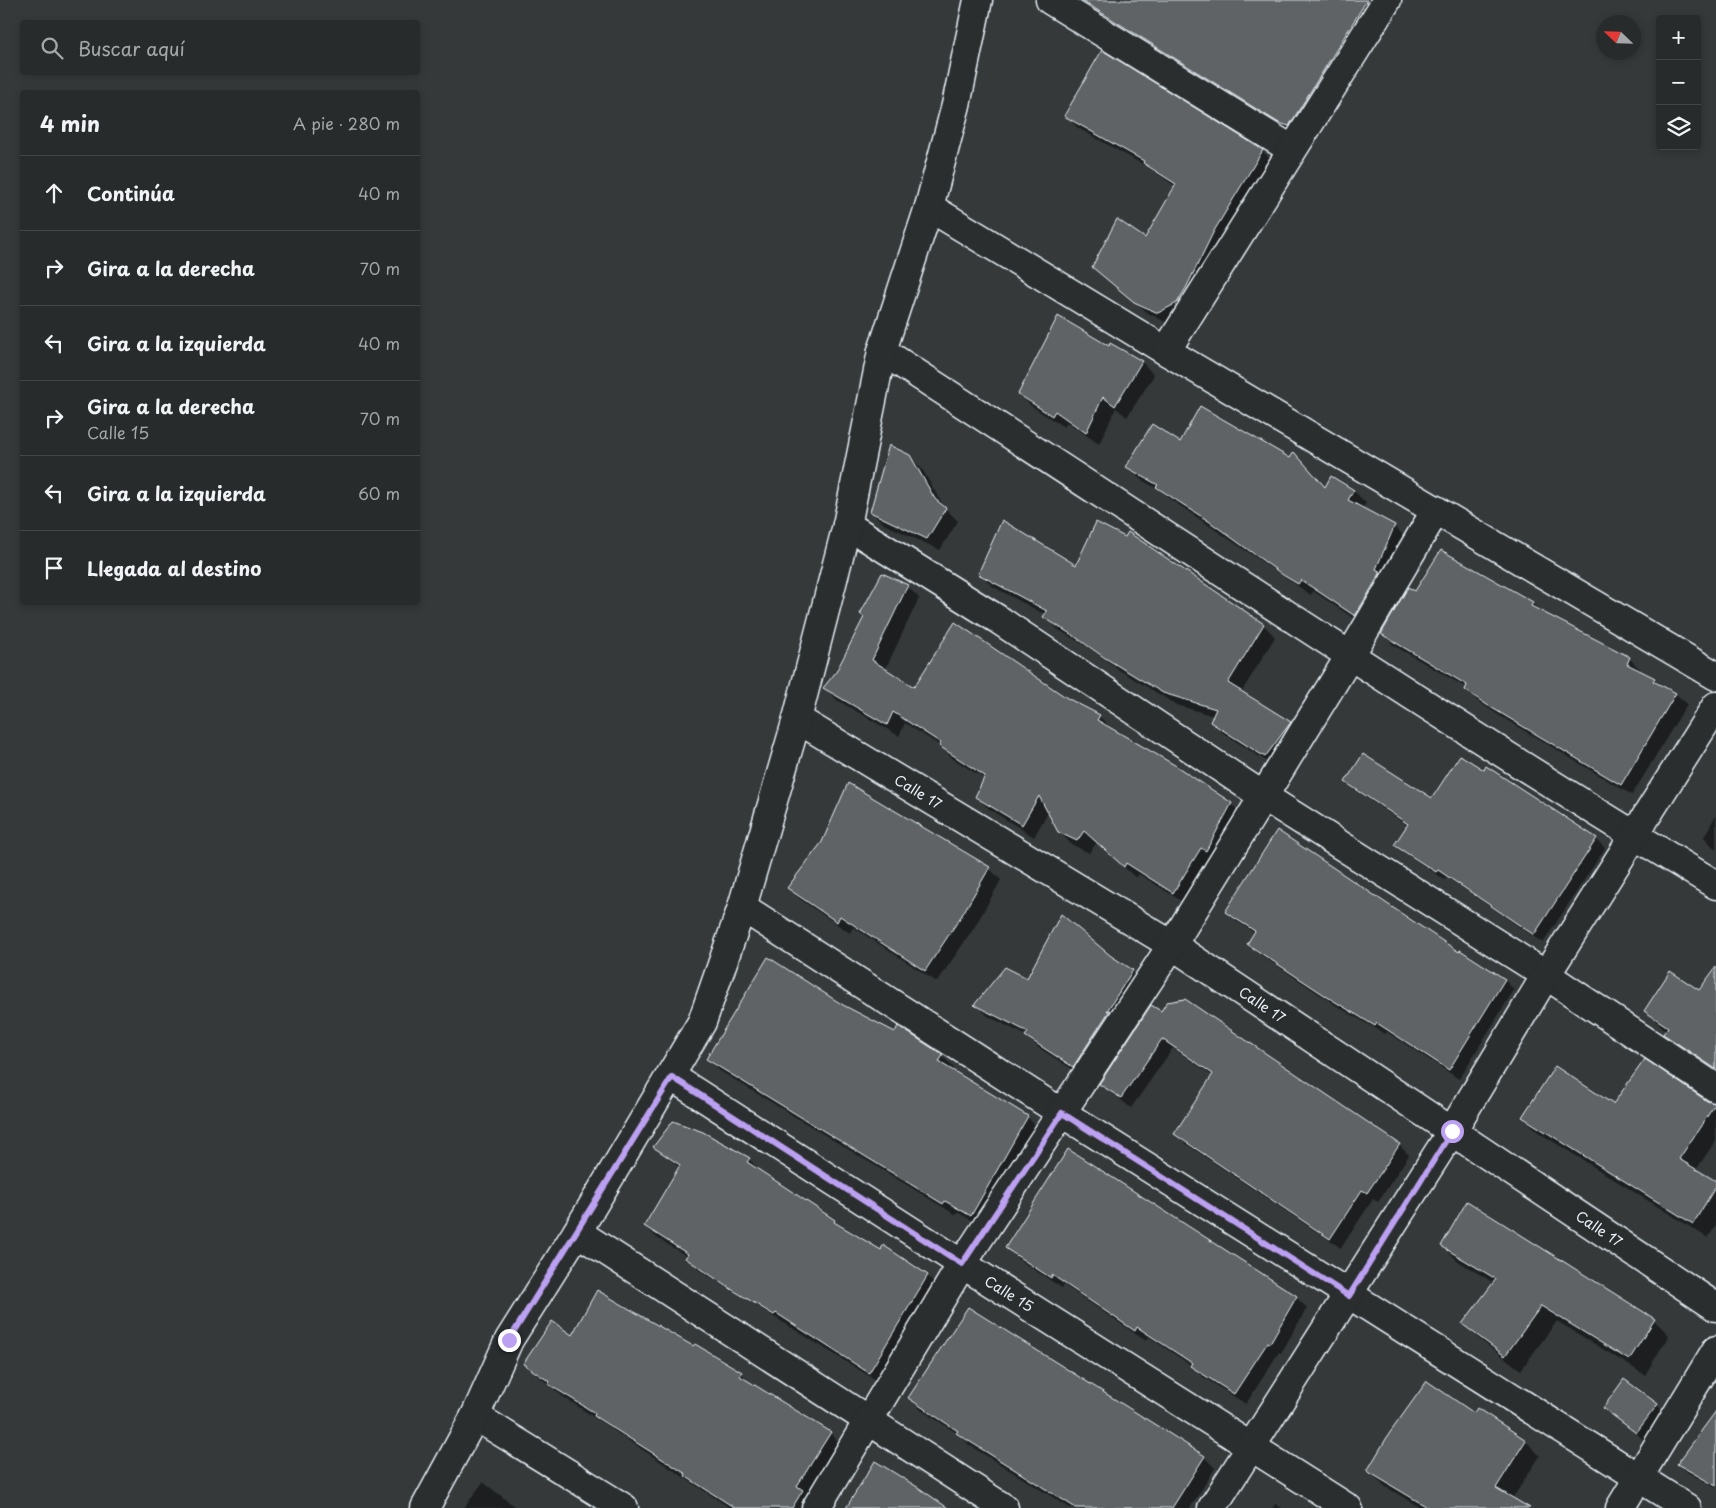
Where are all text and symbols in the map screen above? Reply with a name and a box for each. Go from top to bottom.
north arrow [1596,15,1641,60]
map controls [1656,15,1701,150]
button: + [1656,15,1701,60]
search box [20,20,420,75]
icon: search [38,34,66,62]
text: Buscar aquí [78,34,185,62]
button: − [1656,60,1701,105]
button: layers [1656,105,1701,150]
text: 4 min [40,107,100,139]
text: A pie · 280 m [293,111,400,135]
icon: ahead [40,179,68,207]
text: Continúa [87,179,175,207]
text: 40 m [358,181,400,205]
icon: right [40,254,68,282]
text: Gira a la derecha [87,254,255,282]
text: 70 m [360,256,400,280]
icon: left [40,329,68,357]
text: Gira a la izquierda [87,329,266,357]
text: 40 m [358,331,400,355]
text: Gira a la derecha [87,392,255,420]
icon: right [40,404,68,432]
text: 70 m [360,406,400,430]
text: Calle 15 [87,420,149,444]
icon: left [40,479,68,507]
text: Gira a la izquierda [87,479,266,507]
text: 60 m [358,481,400,505]
icon: arrive [40,554,68,582]
text: Llegada al destino [87,554,261,582]
street label: Calle 17 [890,769,947,814]
street label: Calle 17 [1235,981,1290,1028]
route start [1441,1120,1464,1143]
street label: Calle 17 [1572,1205,1627,1252]
street label: Calle 15 [981,1270,1038,1317]
route end [498,1329,521,1352]

